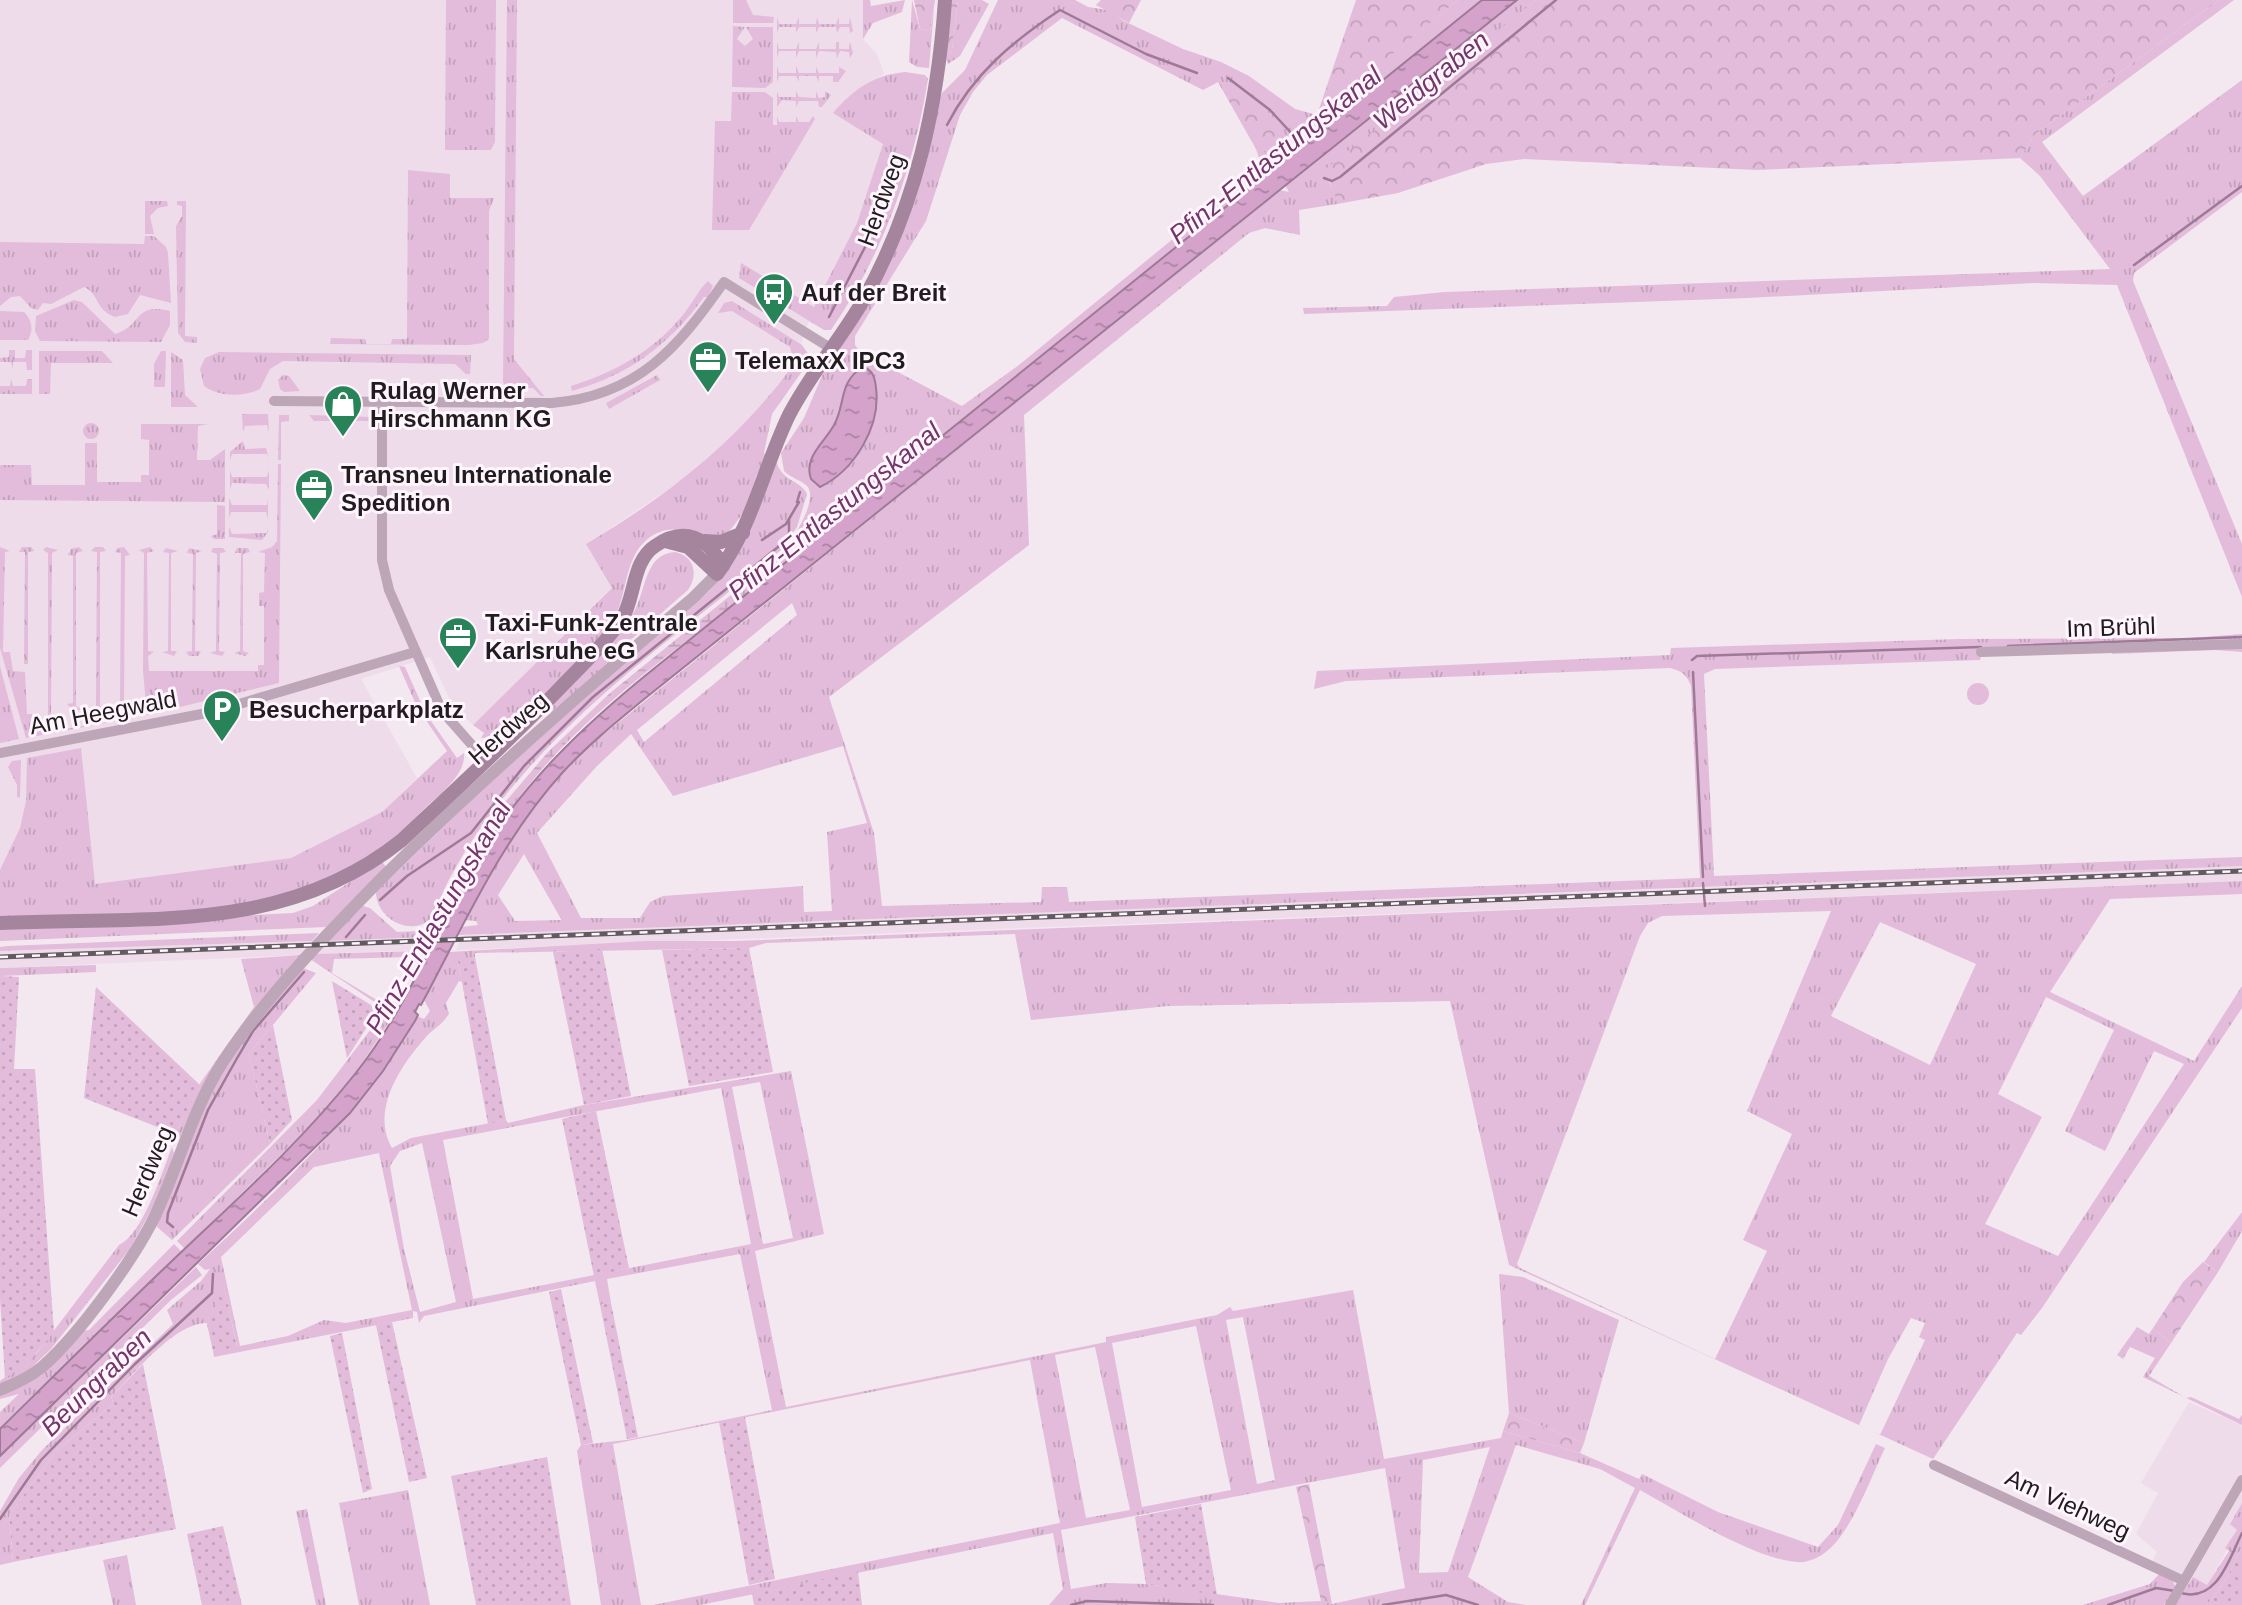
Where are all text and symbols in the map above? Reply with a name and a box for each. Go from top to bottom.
water label: Weidgraben [1367,24,1495,136]
water label: Pfinz-Entlastungskanal [1163,59,1388,250]
street label: Herdweg [852,150,910,250]
bus stop icon: Auf der Breit [753,271,795,326]
place label: Auf der Breit [801,279,946,306]
office icon: TelemaxX IPC3 [687,339,729,394]
place label: TelemaxX IPC3 [735,347,905,374]
place label: Rulag Werner Hirschmann KG [370,377,551,432]
shop icon: Rulag Werner Hirschmann KG [322,383,364,438]
water label: Pfinz-Entlastungskanal [722,415,947,606]
place label: Transneu Internationale Spedition [341,461,612,516]
office icon: Transneu Internationale Spedition [293,467,335,522]
place label: Taxi-Funk-Zentrale Karlsruhe eG [485,609,698,664]
street label: Im Brühl [2066,612,2156,642]
office icon: Taxi-Funk-Zentrale Karlsruhe eG [437,615,479,670]
street label: Am Heegwald [27,684,179,740]
street label: Herdweg [463,686,553,770]
parking icon: Besucherparkplatz [201,688,243,743]
place label: Besucherparkplatz [249,696,464,723]
water label: Pfinz-Entlastungskanal [359,794,518,1039]
street label: Herdweg [116,1122,178,1220]
water label: Beungraben [35,1322,157,1442]
street label: Am Viehweg [2001,1463,2135,1545]

